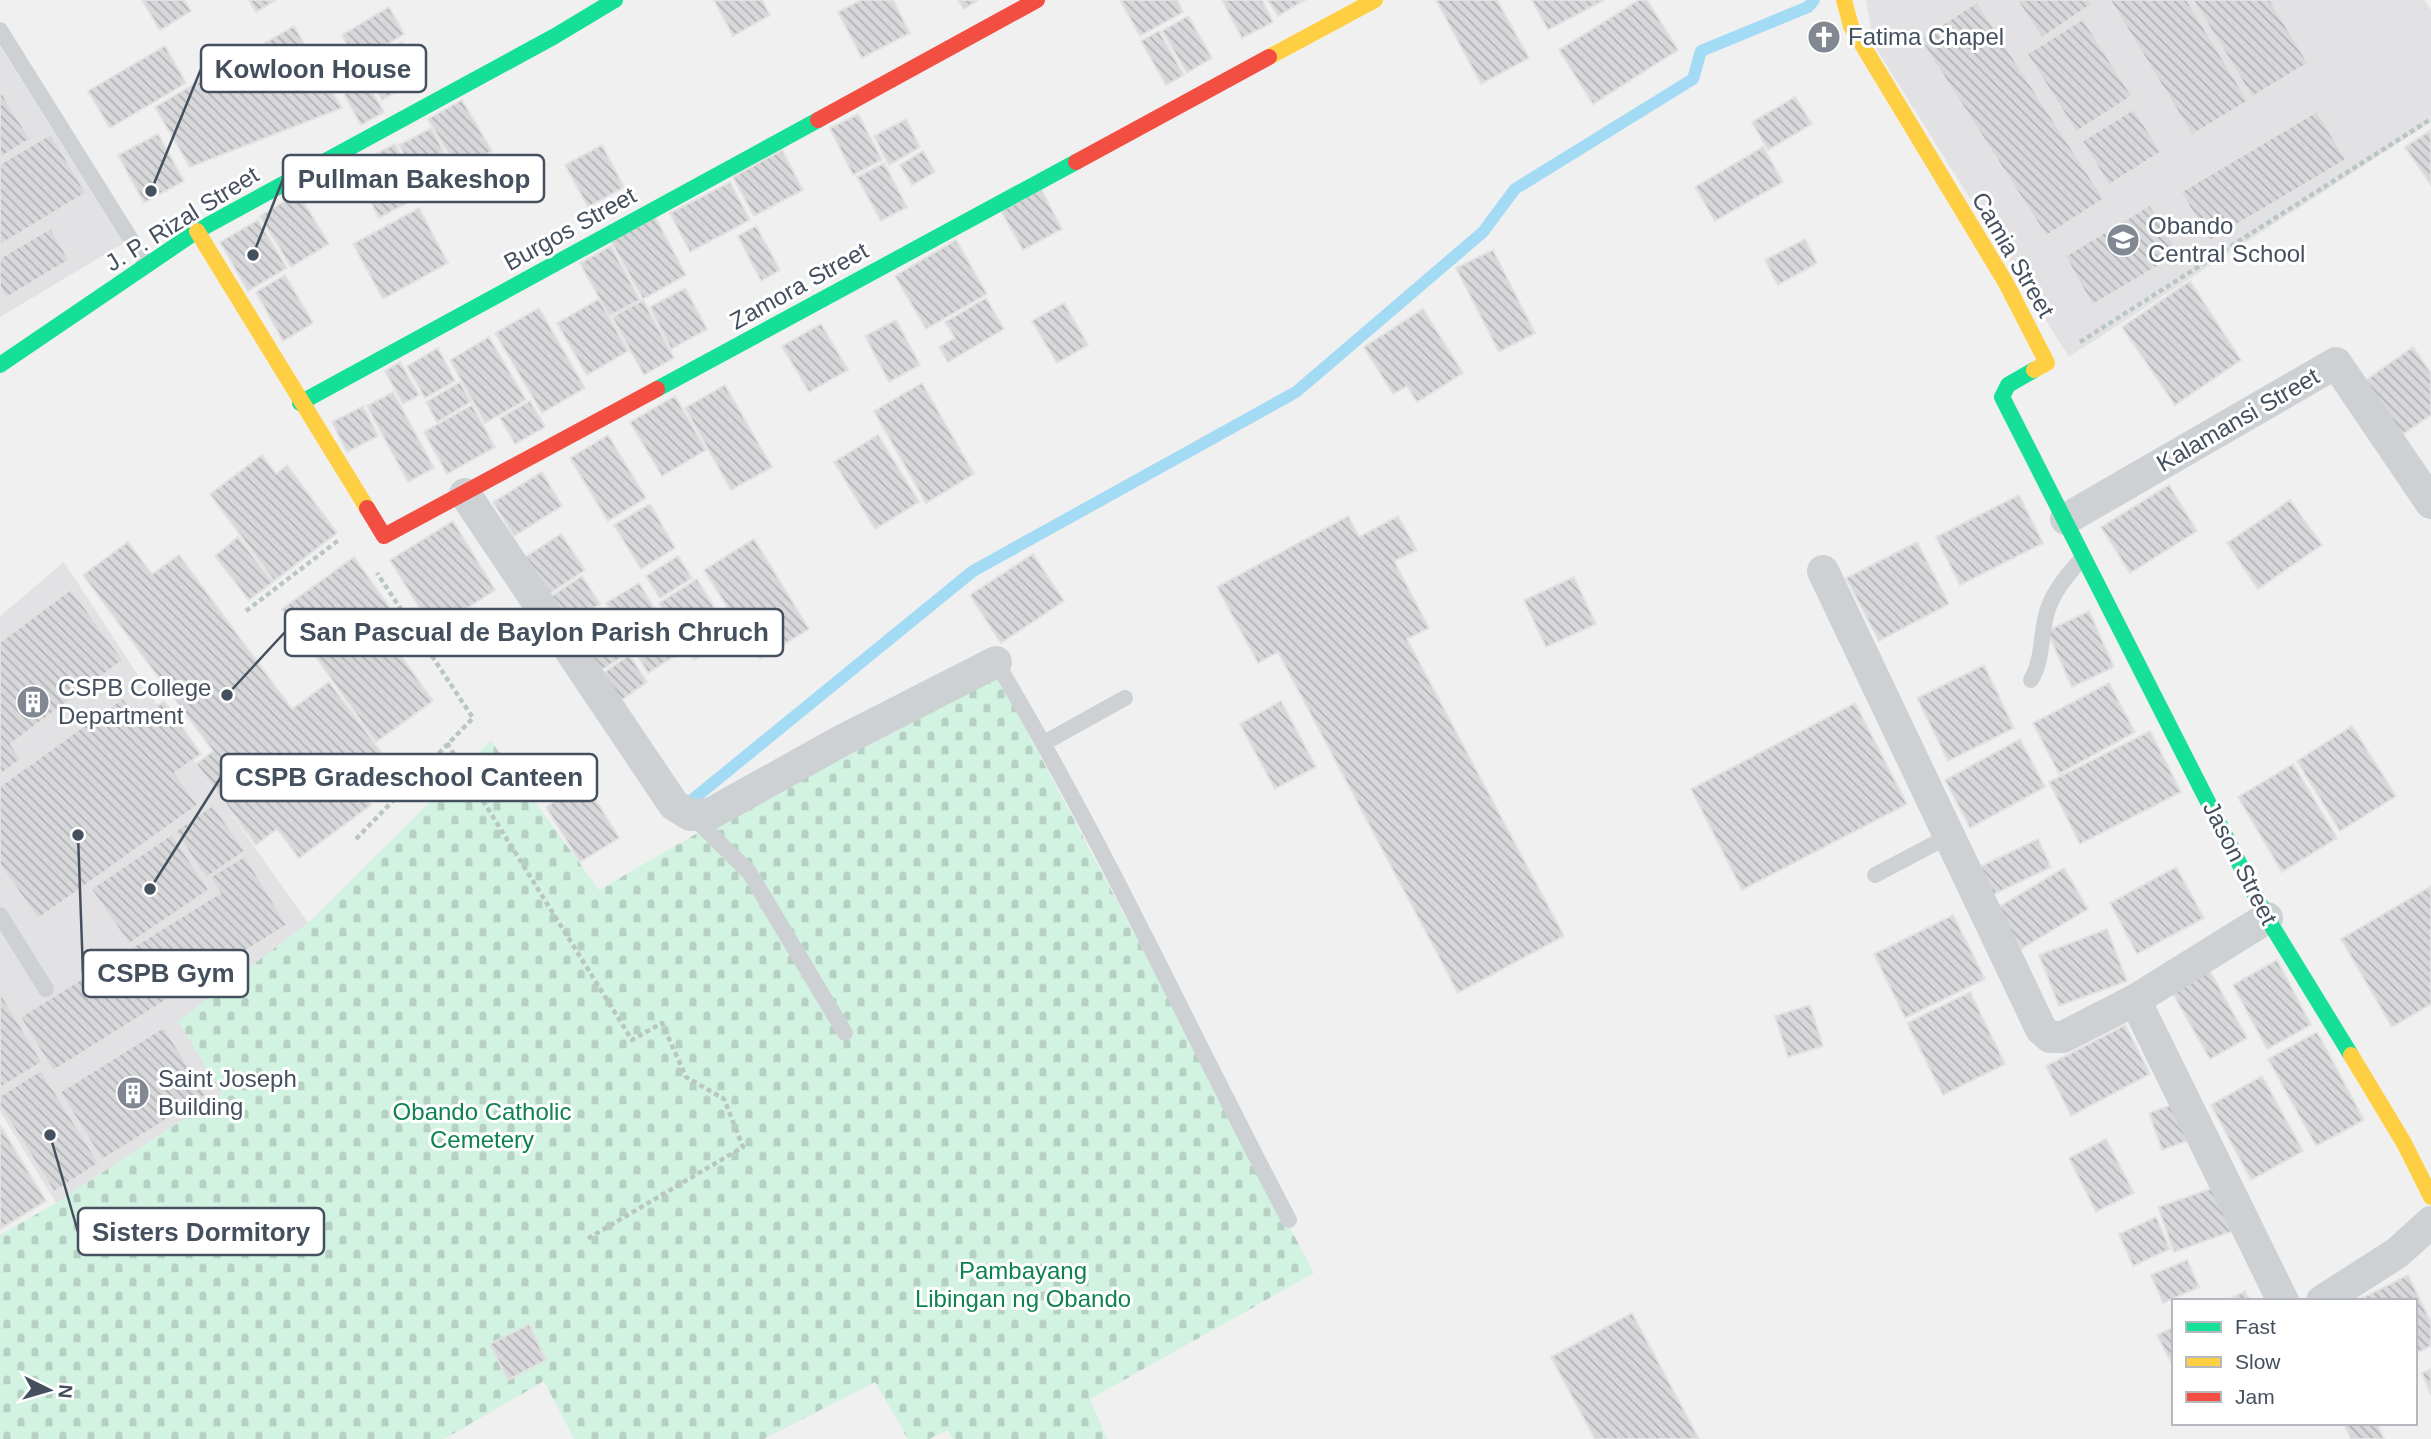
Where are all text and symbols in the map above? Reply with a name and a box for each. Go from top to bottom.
church icon: Fatima Chapel [1805,18,1843,56]
place label: Fatima Chapel [1848,23,2004,50]
callout: Kowloon House [201,45,426,92]
text: Kowloon House [215,54,411,84]
callout: Pullman Bakeshop [283,155,544,202]
street label: J. P. Rizal Street [100,160,264,277]
text: Pullman Bakeshop [298,164,530,194]
street label: Burgos Street [499,181,641,276]
street label: Camia Street [1967,187,2060,322]
place label: Obando Central School [2148,212,2305,267]
school or university icon: Obando Central School [2104,221,2142,259]
street label: Zamora Street [725,236,873,335]
street label: Kalamansi Street [2152,362,2324,477]
callout: San Pascual de Baylon Parish Chruch [285,609,783,656]
text: San Pascual de Baylon Parish Chruch [299,617,769,647]
place label: CSPB College Department [58,674,211,729]
building icon: CSPB College Department [14,683,52,721]
callout: CSPB Gradeschool Canteen [221,754,597,801]
text: CSPB Gradeschool Canteen [235,762,583,792]
street label: Jason Street [2198,797,2283,929]
callout: CSPB Gym [83,950,248,997]
text: CSPB Gym [97,958,235,988]
place label: Saint Joseph Building [158,1065,297,1120]
building icon: Saint Joseph Building [114,1074,152,1112]
park label: Obando Catholic Cemetery [393,1098,571,1153]
callout: Sisters Dormitory [78,1208,324,1255]
text: Sisters Dormitory [92,1217,311,1247]
park label: Pambayang Libingan ng Obando [915,1257,1131,1312]
legend [2172,1299,2417,1425]
text: Fast [2235,1315,2276,1338]
text: Slow [2235,1350,2281,1373]
north arrow [14,1355,84,1425]
text: N [54,1384,76,1399]
text: Jam [2235,1385,2275,1408]

